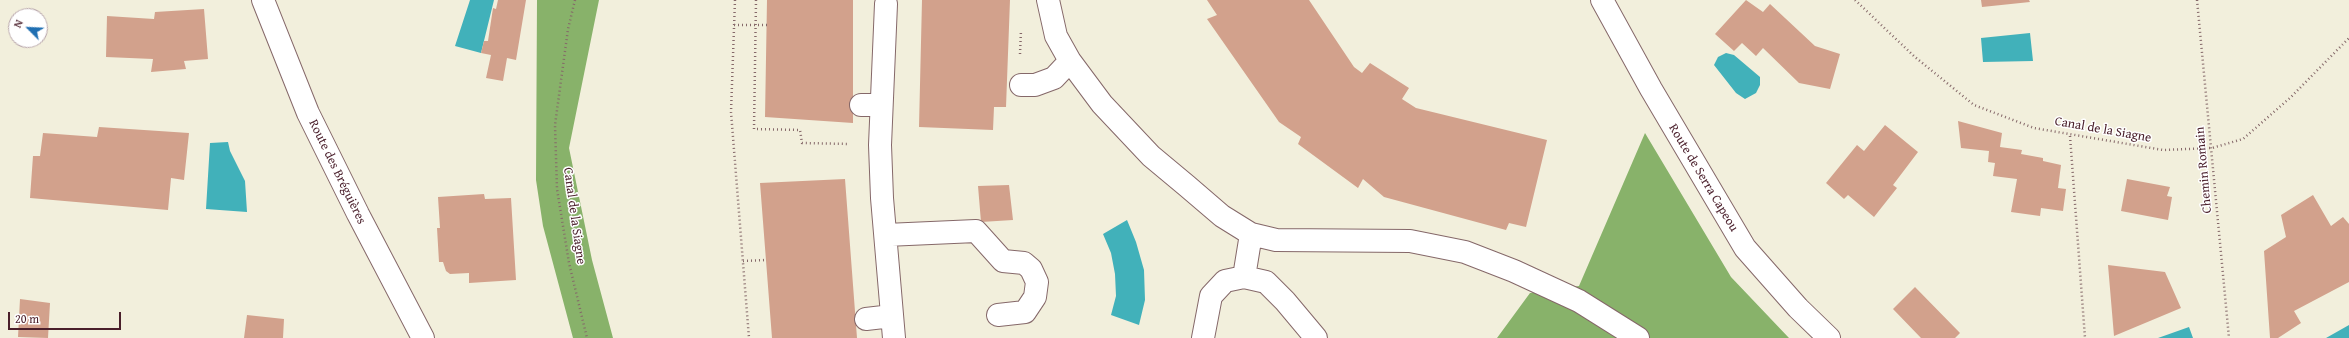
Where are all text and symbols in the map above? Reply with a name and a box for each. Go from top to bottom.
north arrow [8,8,48,48]
text: N [9,17,27,30]
street label: Canal de la Siagne [2054,114,2152,146]
street label: Route des Bréguières [305,117,369,227]
street label: Route de Serra Capeou [1665,121,1741,235]
street label: Chemin Romain [2192,126,2216,214]
street label: Canal de la Siagne [559,167,589,265]
scale bar [10,304,123,330]
text: 20 m [15,310,39,327]

